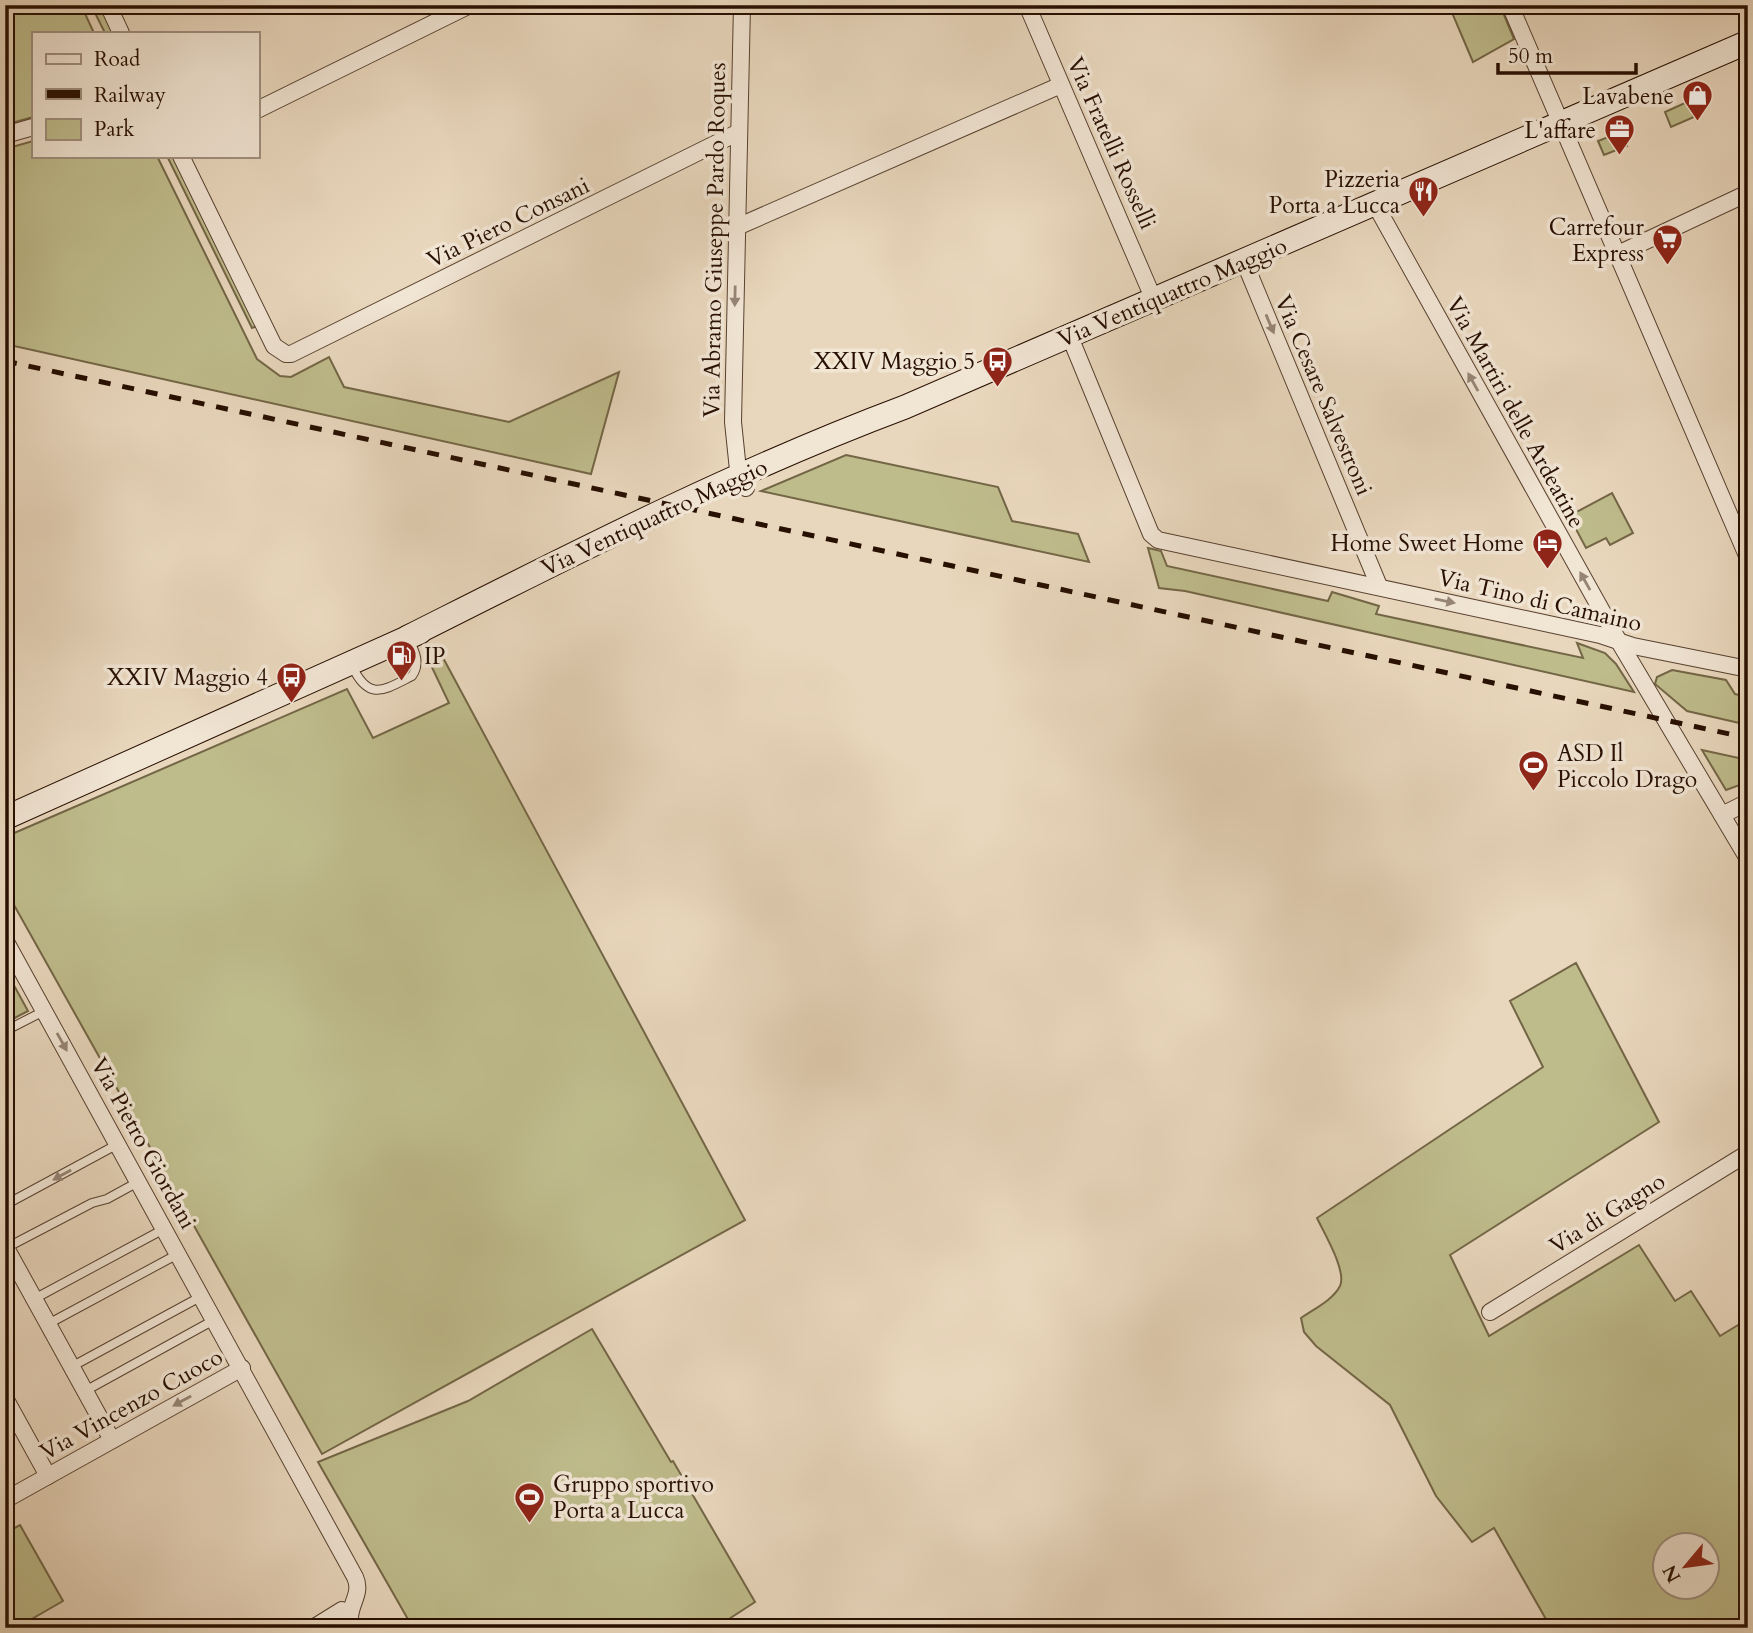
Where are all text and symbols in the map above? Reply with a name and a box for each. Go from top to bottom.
legend [32,32,259,158]
scale bar [1498,32,1636,76]
text: 50 m [1508,42,1553,71]
text: Road [94,45,140,74]
street label: Via Fratelli Rosselli [1060,52,1163,234]
street label: Via Abramo Giuseppe Pardo Roques [696,62,733,418]
shop icon: Lavabene [1680,79,1714,123]
text: Railway [94,81,166,110]
place label: Lavabene [1582,81,1674,112]
office icon: L'affare [1602,113,1636,157]
text: Park [94,115,135,144]
place label: L'affare [1524,115,1596,146]
place label: Pizzeria Porta a Lucca [1269,164,1400,221]
street label: Via Piero Consani [422,170,595,275]
restaurant icon: Pizzeria Porta a Lucca [1406,175,1440,219]
place label: Carrefour Express [1549,212,1645,269]
supermarket icon: Carrefour Express [1650,223,1684,267]
street label: Via Ventiquattro Maggio [1053,230,1292,355]
one-way arrow [729,285,741,307]
street label: Via Cesare Salvestroni [1267,290,1380,500]
street label: Via Martiri delle Ardeatine [1439,291,1592,533]
one-way arrow [1265,314,1276,335]
bus stop icon: XXIV Maggio 5 [981,344,1015,388]
place label: XXIV Maggio 5 [814,346,975,377]
one-way arrow [1467,373,1479,392]
street label: Via Ventiquattro Maggio [536,451,772,584]
hotel icon: Home Sweet Home [1530,526,1564,570]
place label: Home Sweet Home [1330,528,1524,559]
street label: Via Tino di Camaino [1435,562,1645,639]
one-way arrow [1579,571,1591,591]
one-way arrow [1435,595,1457,606]
fuel station icon: IP [384,639,418,683]
place label: IP [424,641,445,672]
bus stop icon: XXIV Maggio 4 [274,660,308,704]
place label: XXIV Maggio 4 [107,662,268,693]
place label: ASD Il Piccolo Drago [1557,738,1697,795]
sports icon: ASD Il Piccolo Drago [1517,749,1551,793]
one-way arrow [56,1033,68,1052]
street label: Via Pietro Giordani [84,1052,204,1234]
street label: Via di Gagno [1544,1166,1671,1261]
one-way arrow [52,1169,71,1181]
street label: Via Vincenzo Cuoco [34,1341,228,1468]
one-way arrow [173,1395,192,1407]
place label: Gruppo sportivo Porta a Lucca [553,1469,714,1526]
sports icon: Gruppo sportivo Porta a Lucca [513,1480,547,1524]
north arrow [1652,1532,1722,1602]
text: N [1656,1560,1687,1587]

